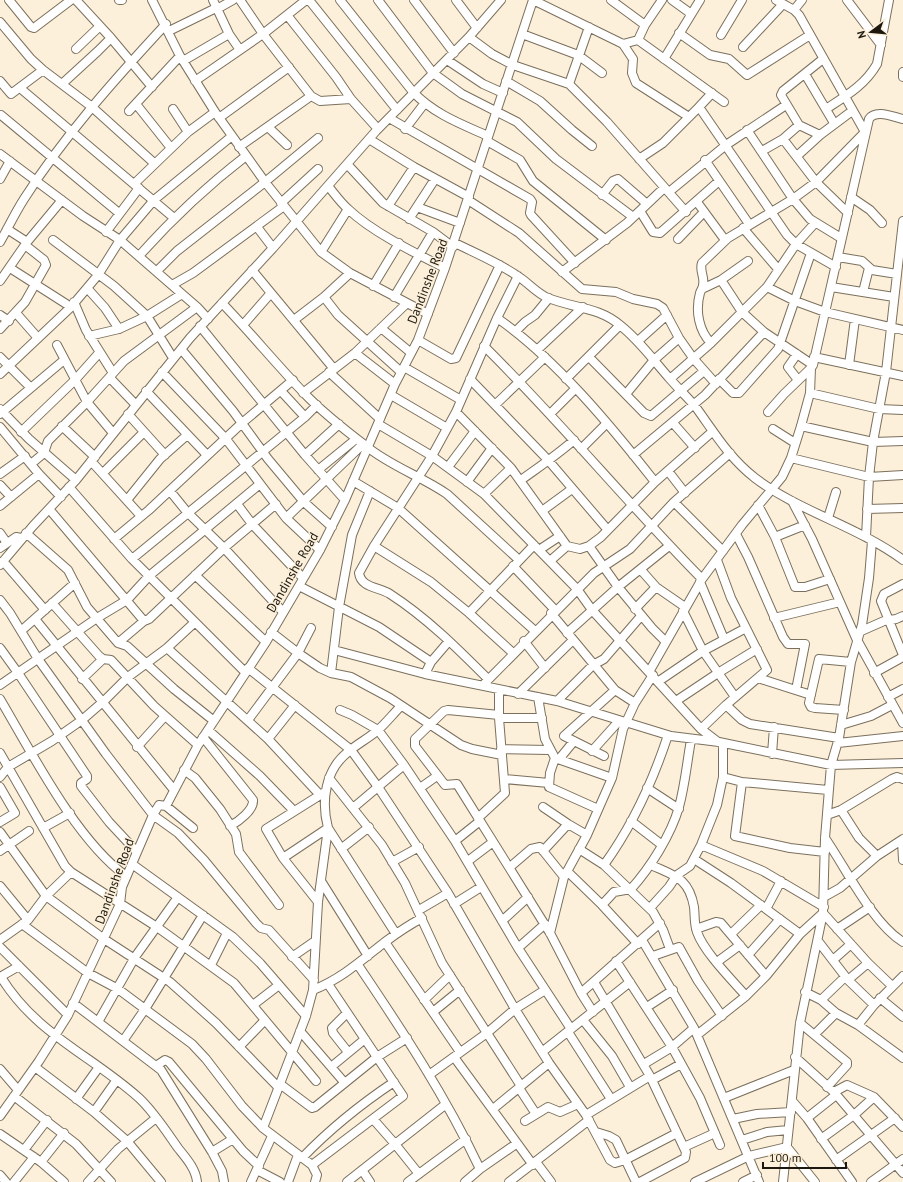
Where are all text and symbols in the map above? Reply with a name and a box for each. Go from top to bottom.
north arrow [851,12,891,52]
text: N [854,29,869,40]
street label: Dandinshe Road [403,236,452,326]
street label: Dandinshe Road [263,529,322,615]
street label: Dandinshe Road [91,836,138,926]
scale bar [763,1144,846,1170]
text: 100 m [769,1150,802,1165]

